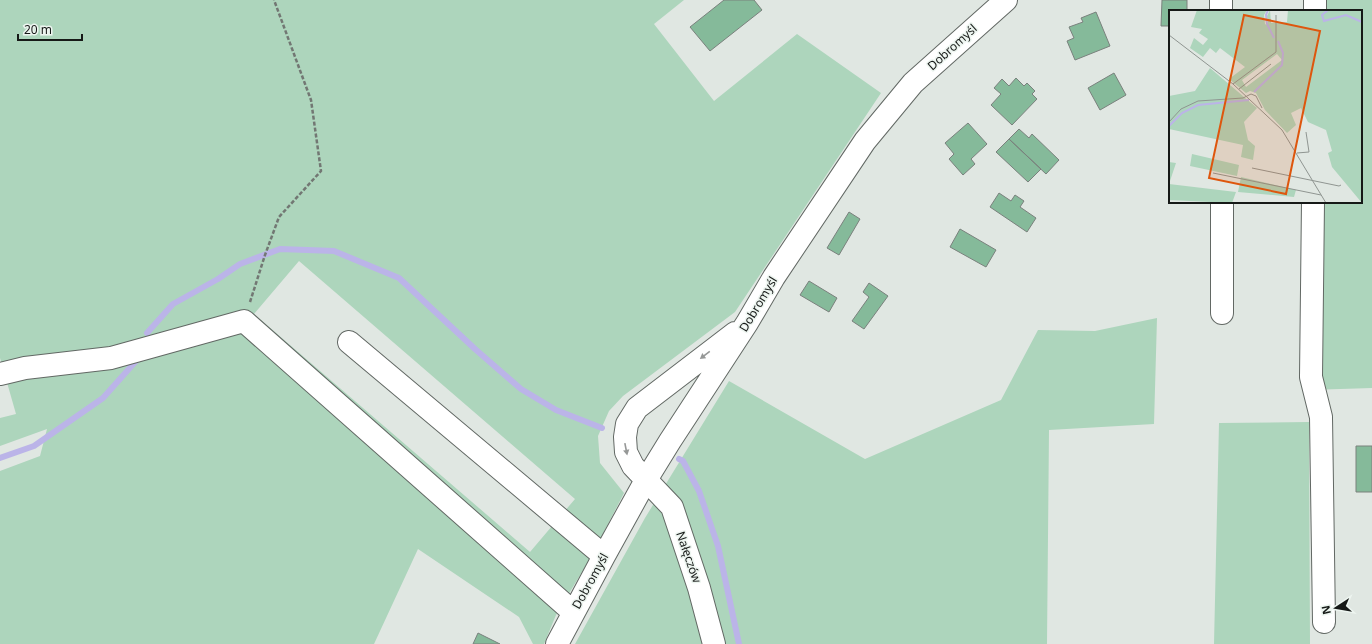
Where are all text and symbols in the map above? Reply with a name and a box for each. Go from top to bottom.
inset map [1169,10,1362,203]
scale bar [18,16,82,42]
street label: Dobromyśl [923,20,981,74]
text: 20 m [24,21,52,38]
street label: Dobromyśl [735,273,781,335]
one-way arrow [699,351,710,360]
one-way arrow [623,442,629,455]
street label: Nałęczów [672,529,706,586]
street label: Dobromyśl [568,550,612,612]
north arrow [1316,588,1356,628]
text: N [1317,604,1334,616]

